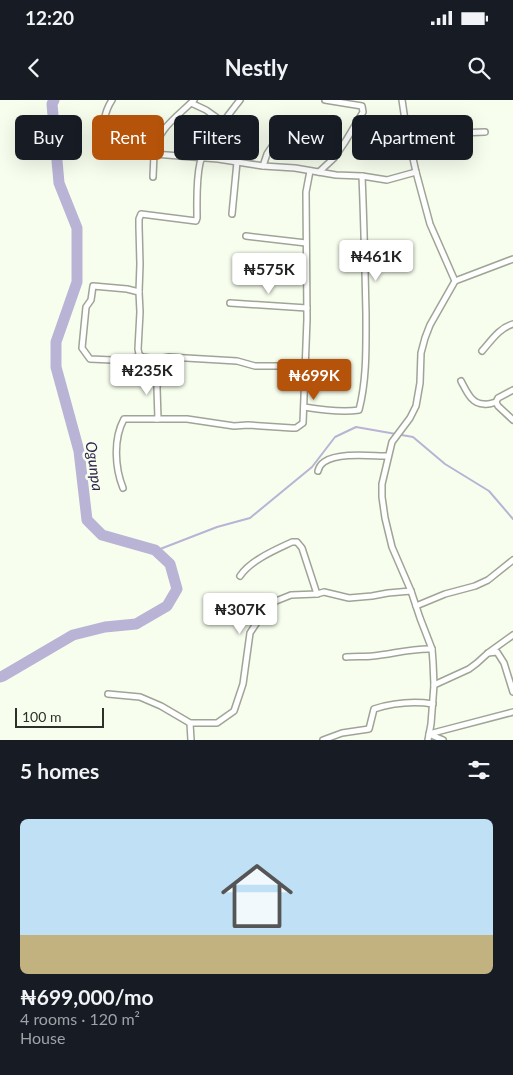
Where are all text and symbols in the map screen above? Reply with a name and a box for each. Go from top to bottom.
text: 12:20 [25,6,74,29]
icon: back [20,54,48,82]
text: Nestly [225,54,288,81]
icon: search [465,54,493,82]
chip: Buy [15,115,82,160]
chip: Rent [92,115,164,160]
chip: Filters [174,115,259,160]
chip: New [269,115,342,160]
chip: Apartment [352,115,473,160]
pin: ₦461K [341,240,411,282]
text: ₦461K [350,246,402,265]
pin: ₦575K [234,252,304,295]
text: ₦575K [243,259,295,278]
pin: ₦235K [112,354,182,396]
pin: ₦699K [279,358,349,401]
text: ₦235K [121,360,173,379]
text: ₦699K [288,365,340,384]
water label: Ogunpa [83,440,107,492]
pin: ₦307K [205,592,275,635]
text: ₦307K [214,599,266,618]
scale bar [15,705,104,728]
text: 100 m [22,708,61,725]
icon: filters [465,756,493,784]
text: 5 homes [20,758,99,783]
icon: home [212,851,302,941]
text: ₦699,000/mo [20,984,154,1009]
text: 4 rooms · 120 m² [20,1009,140,1028]
text: House [20,1028,65,1047]

